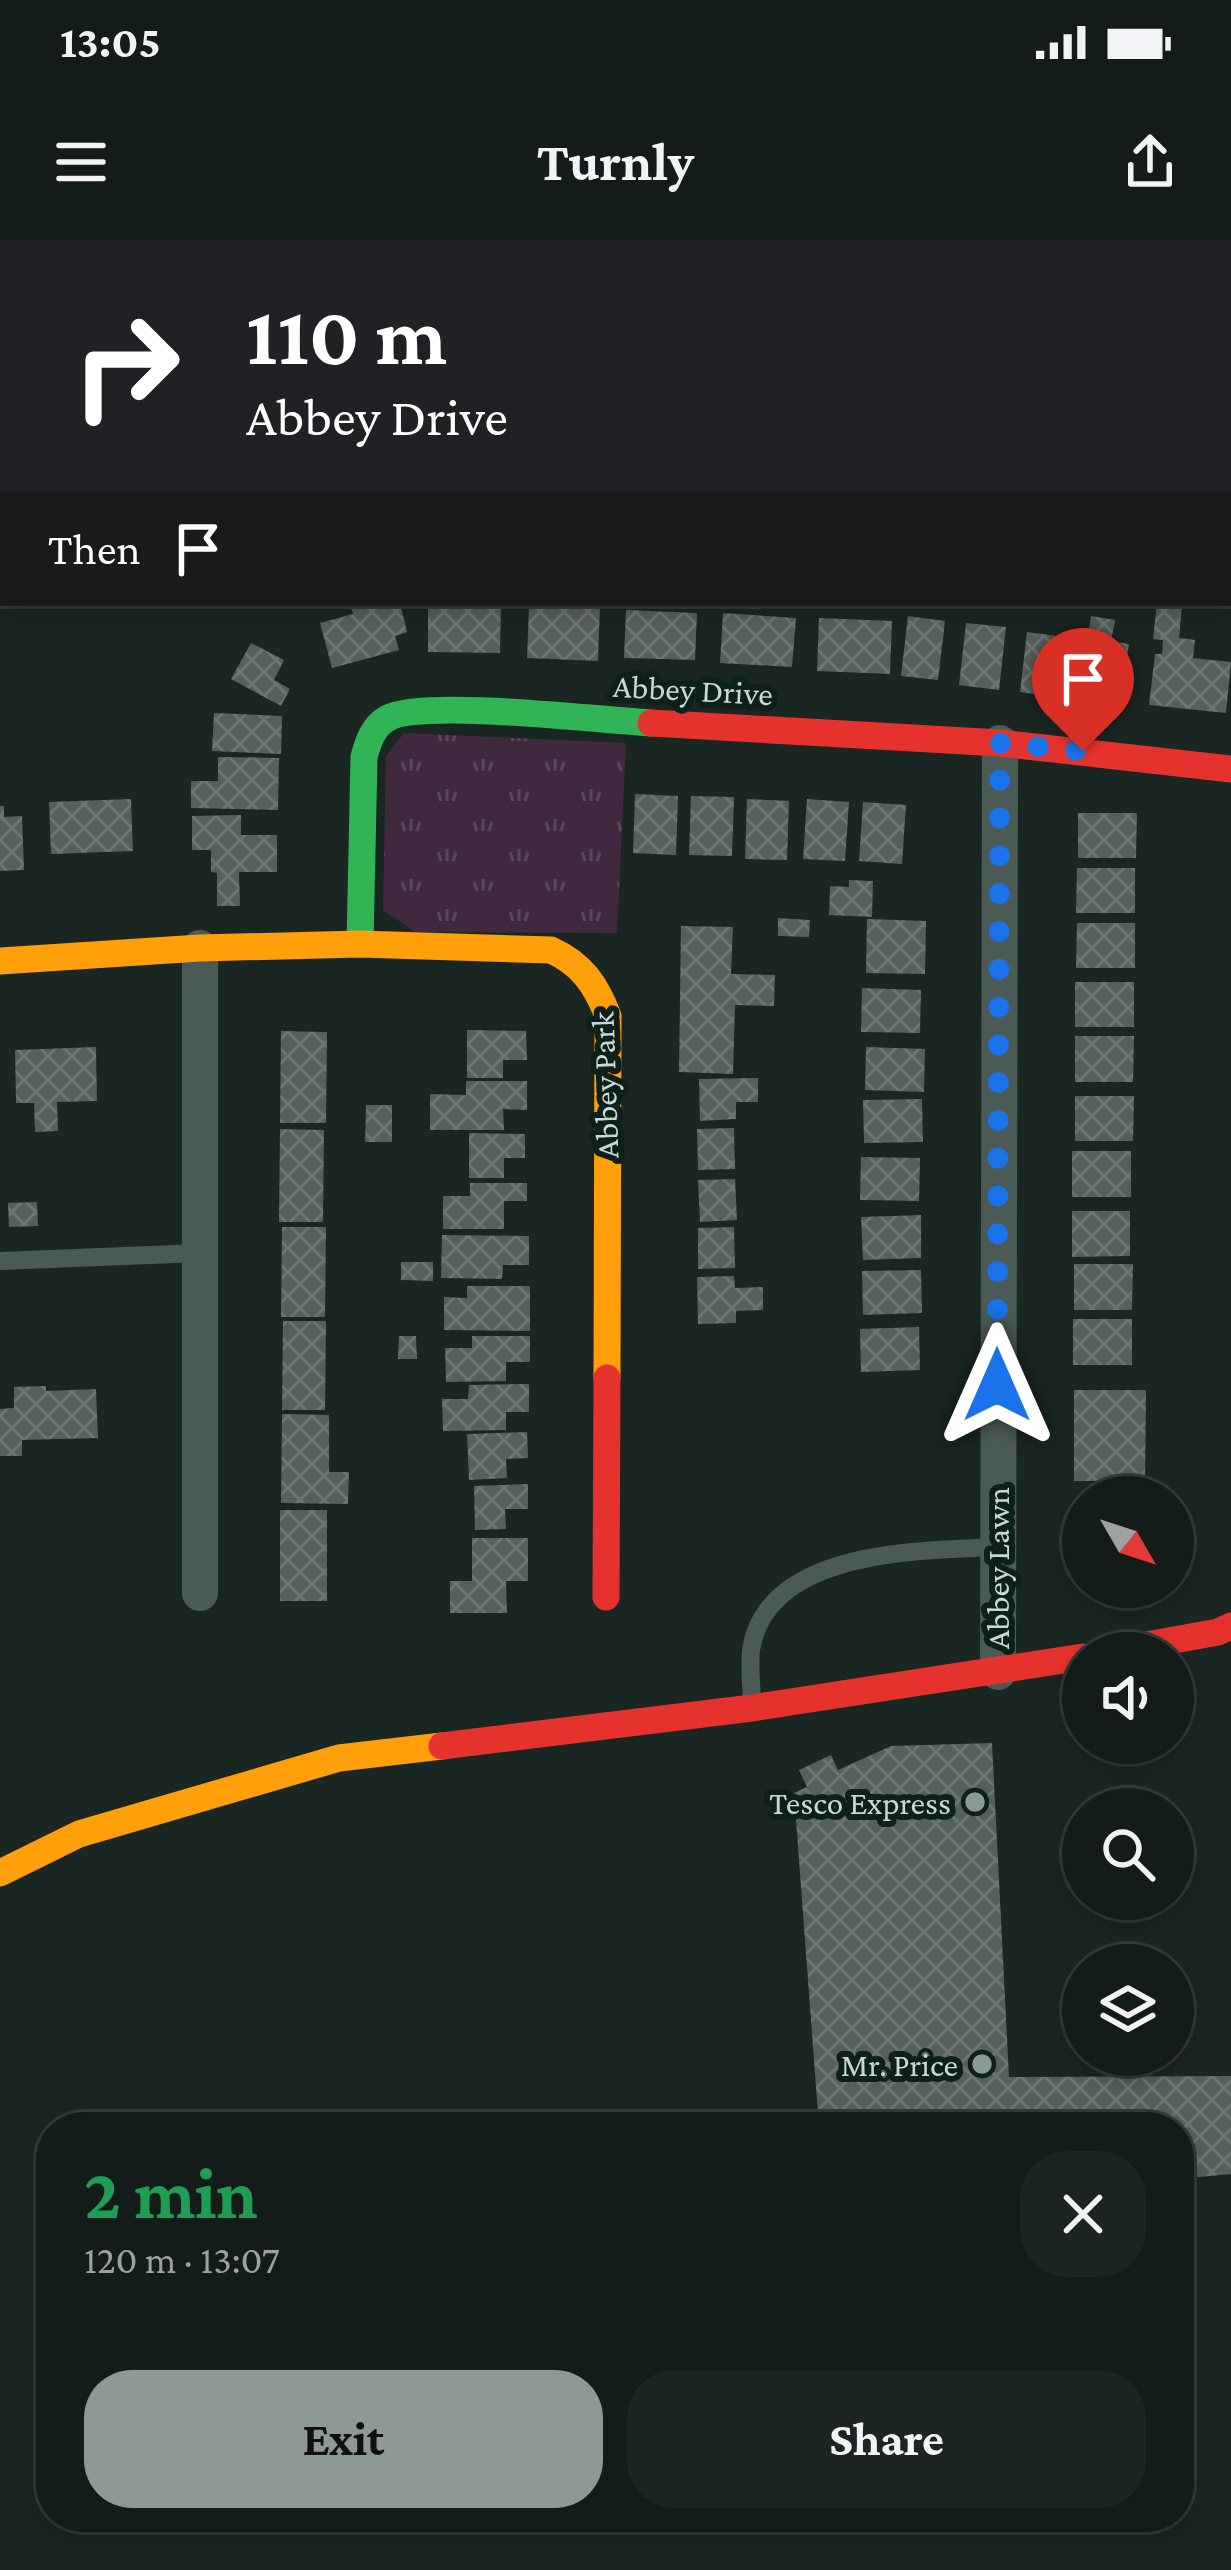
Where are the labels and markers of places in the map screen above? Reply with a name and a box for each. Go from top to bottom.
pin [1032,628,1134,751]
place label: Tesco Express [769,1784,951,1821]
marker: Tesco Express [962,1789,988,1815]
place label: Mr. Price [841,2046,958,2083]
marker: Mr. Price [969,2051,995,2077]

